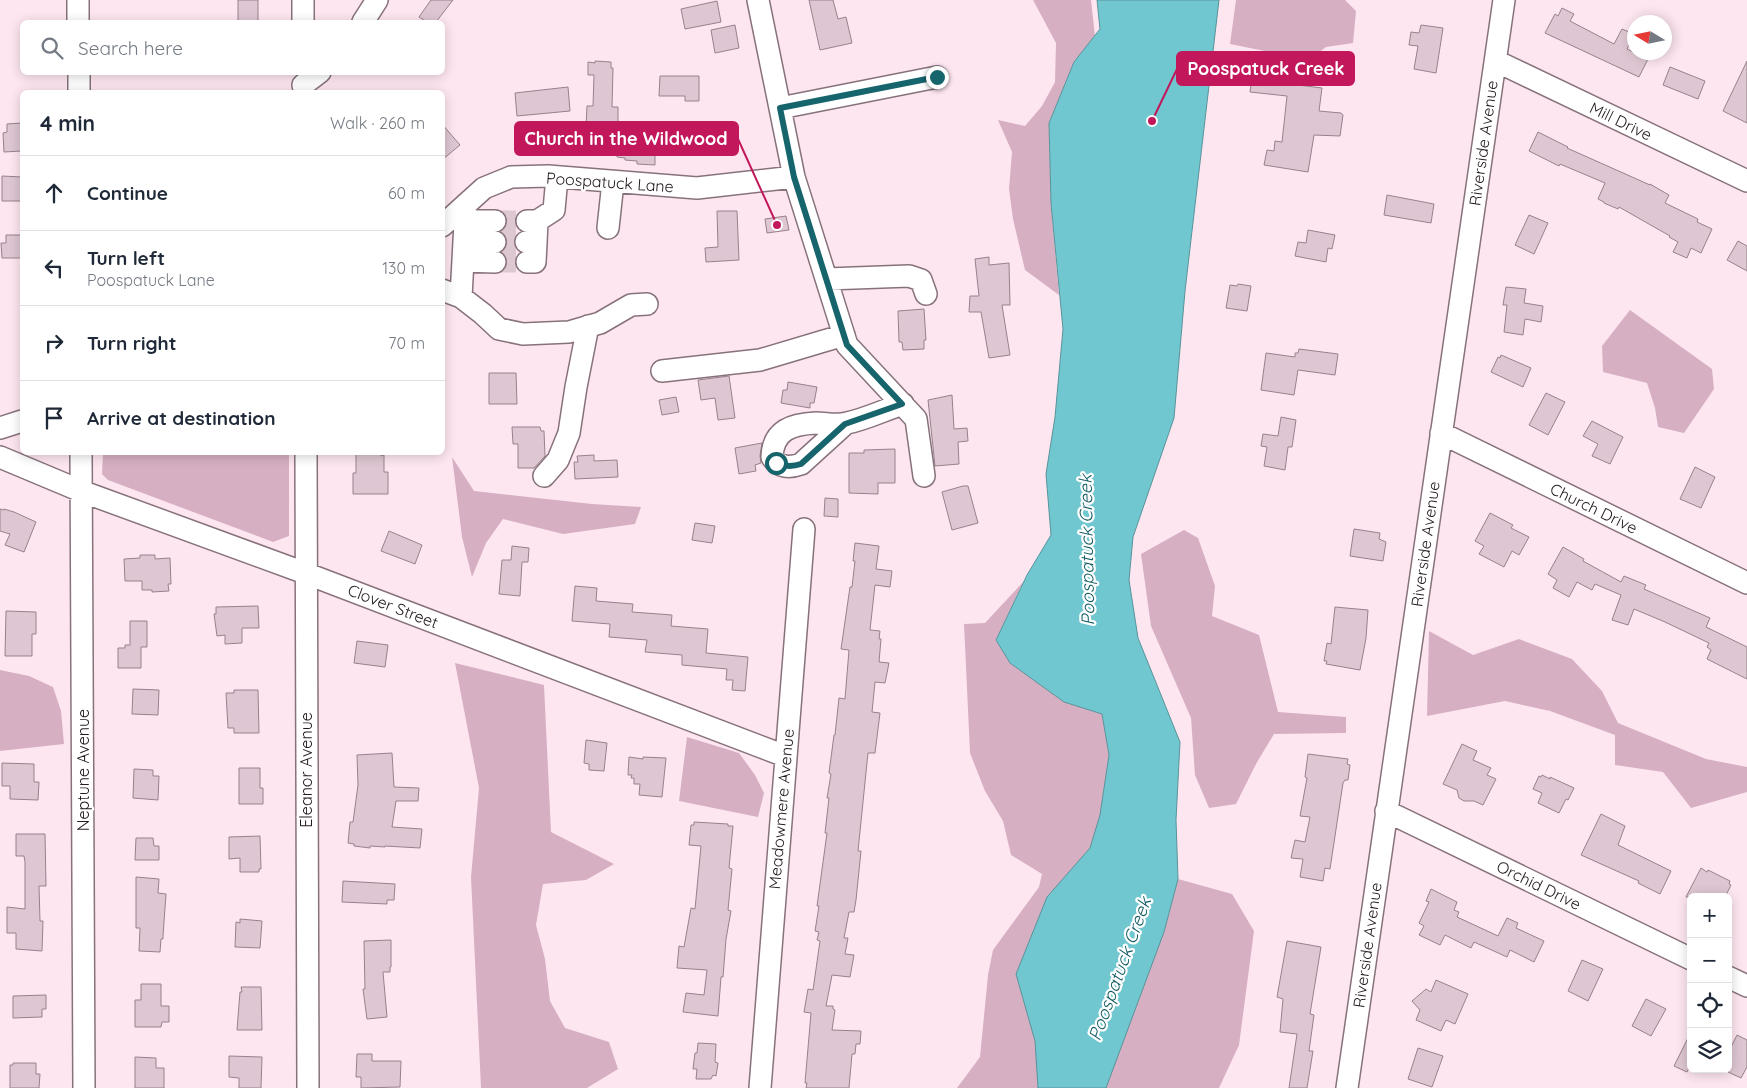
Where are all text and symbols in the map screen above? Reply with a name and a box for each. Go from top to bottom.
north arrow [1627,15,1672,60]
search box [20,20,445,75]
icon: search [38,34,66,62]
text: Search here [78,36,183,60]
callout: Poospatuck Creek [1177,52,1354,85]
text: Poospatuck Creek [1187,57,1345,80]
route end [926,66,949,89]
street label: Riverside Avenue [1464,79,1502,207]
street label: Mill Drive [1587,97,1655,145]
text: 4 min [40,110,95,136]
text: Walk · 260 m [330,113,425,133]
callout: Church in the Wildwood [515,122,738,155]
text: Church in the Wildwood [524,127,728,150]
street label: Poospatuck Lane [546,168,674,196]
icon: ahead [40,179,68,207]
text: Continue [87,181,168,205]
text: 60 m [388,183,425,203]
text: Turn left [87,246,165,270]
icon: left [40,254,68,282]
text: 130 m [382,258,425,278]
text: Poospatuck Lane [87,270,215,290]
icon: right [40,329,68,357]
text: Turn right [87,331,176,355]
text: 70 m [388,333,425,353]
icon: arrive [40,404,68,432]
text: Arrive at destination [87,406,276,430]
route start [765,452,788,475]
water label: Poospatuck Creek [1074,473,1099,626]
street label: Church Drive [1547,478,1641,538]
street label: Riverside Avenue [1406,480,1444,608]
street label: Clover Street [345,580,441,632]
street label: Neptune Avenue [73,709,93,831]
street label: Eleanor Avenue [296,712,316,828]
street label: Meadowmere Avenue [764,728,798,890]
street label: Orchid Drive [1494,856,1584,914]
street label: Riverside Avenue [1348,881,1386,1009]
water label: Poospatuck Creek [1083,893,1157,1044]
map controls [1687,893,1732,1073]
button: + [1687,893,1732,938]
button: − [1687,938,1732,983]
button: locate [1687,983,1732,1028]
button: layers [1687,1028,1732,1073]

